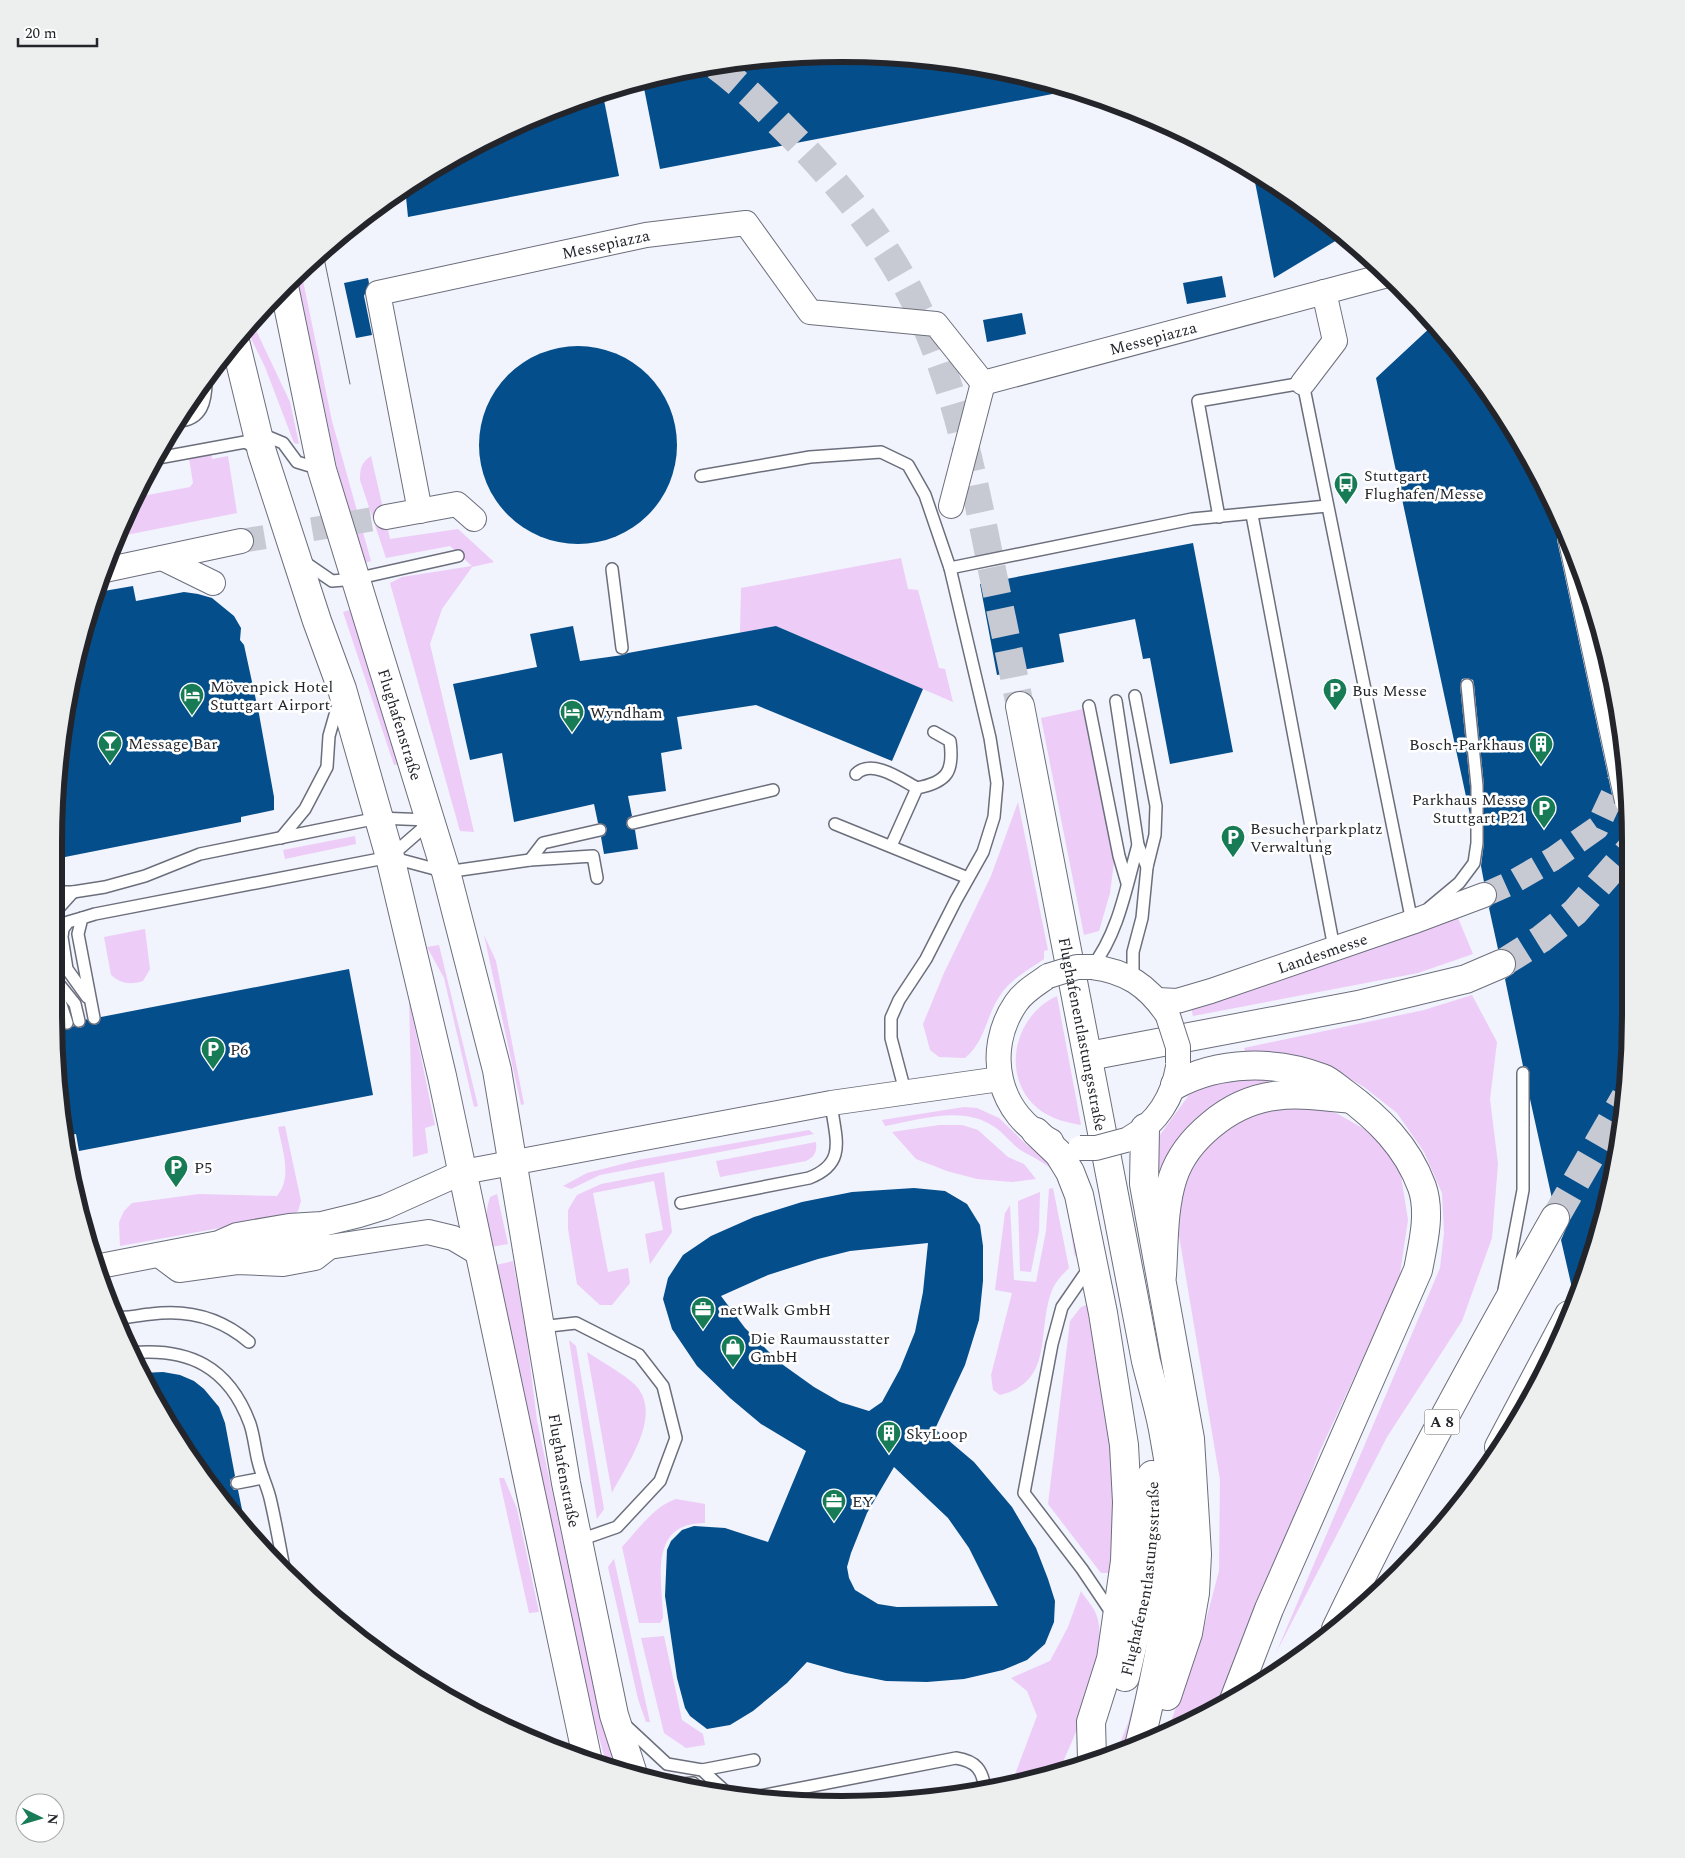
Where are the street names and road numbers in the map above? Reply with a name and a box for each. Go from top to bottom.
street label: Messepiazza [560,223,652,266]
street label: Messepiazza [1107,315,1200,362]
street label: Flughafenstraße [371,666,428,783]
street label: Landesmesse [1274,927,1371,980]
street label: Flughafenentlastungsstraße [1052,935,1112,1133]
road number: A 8 [1424,1410,1460,1434]
street label: Flughafenstraße [542,1412,586,1530]
street label: Flughafenentlastungsstraße [1115,1481,1166,1678]

